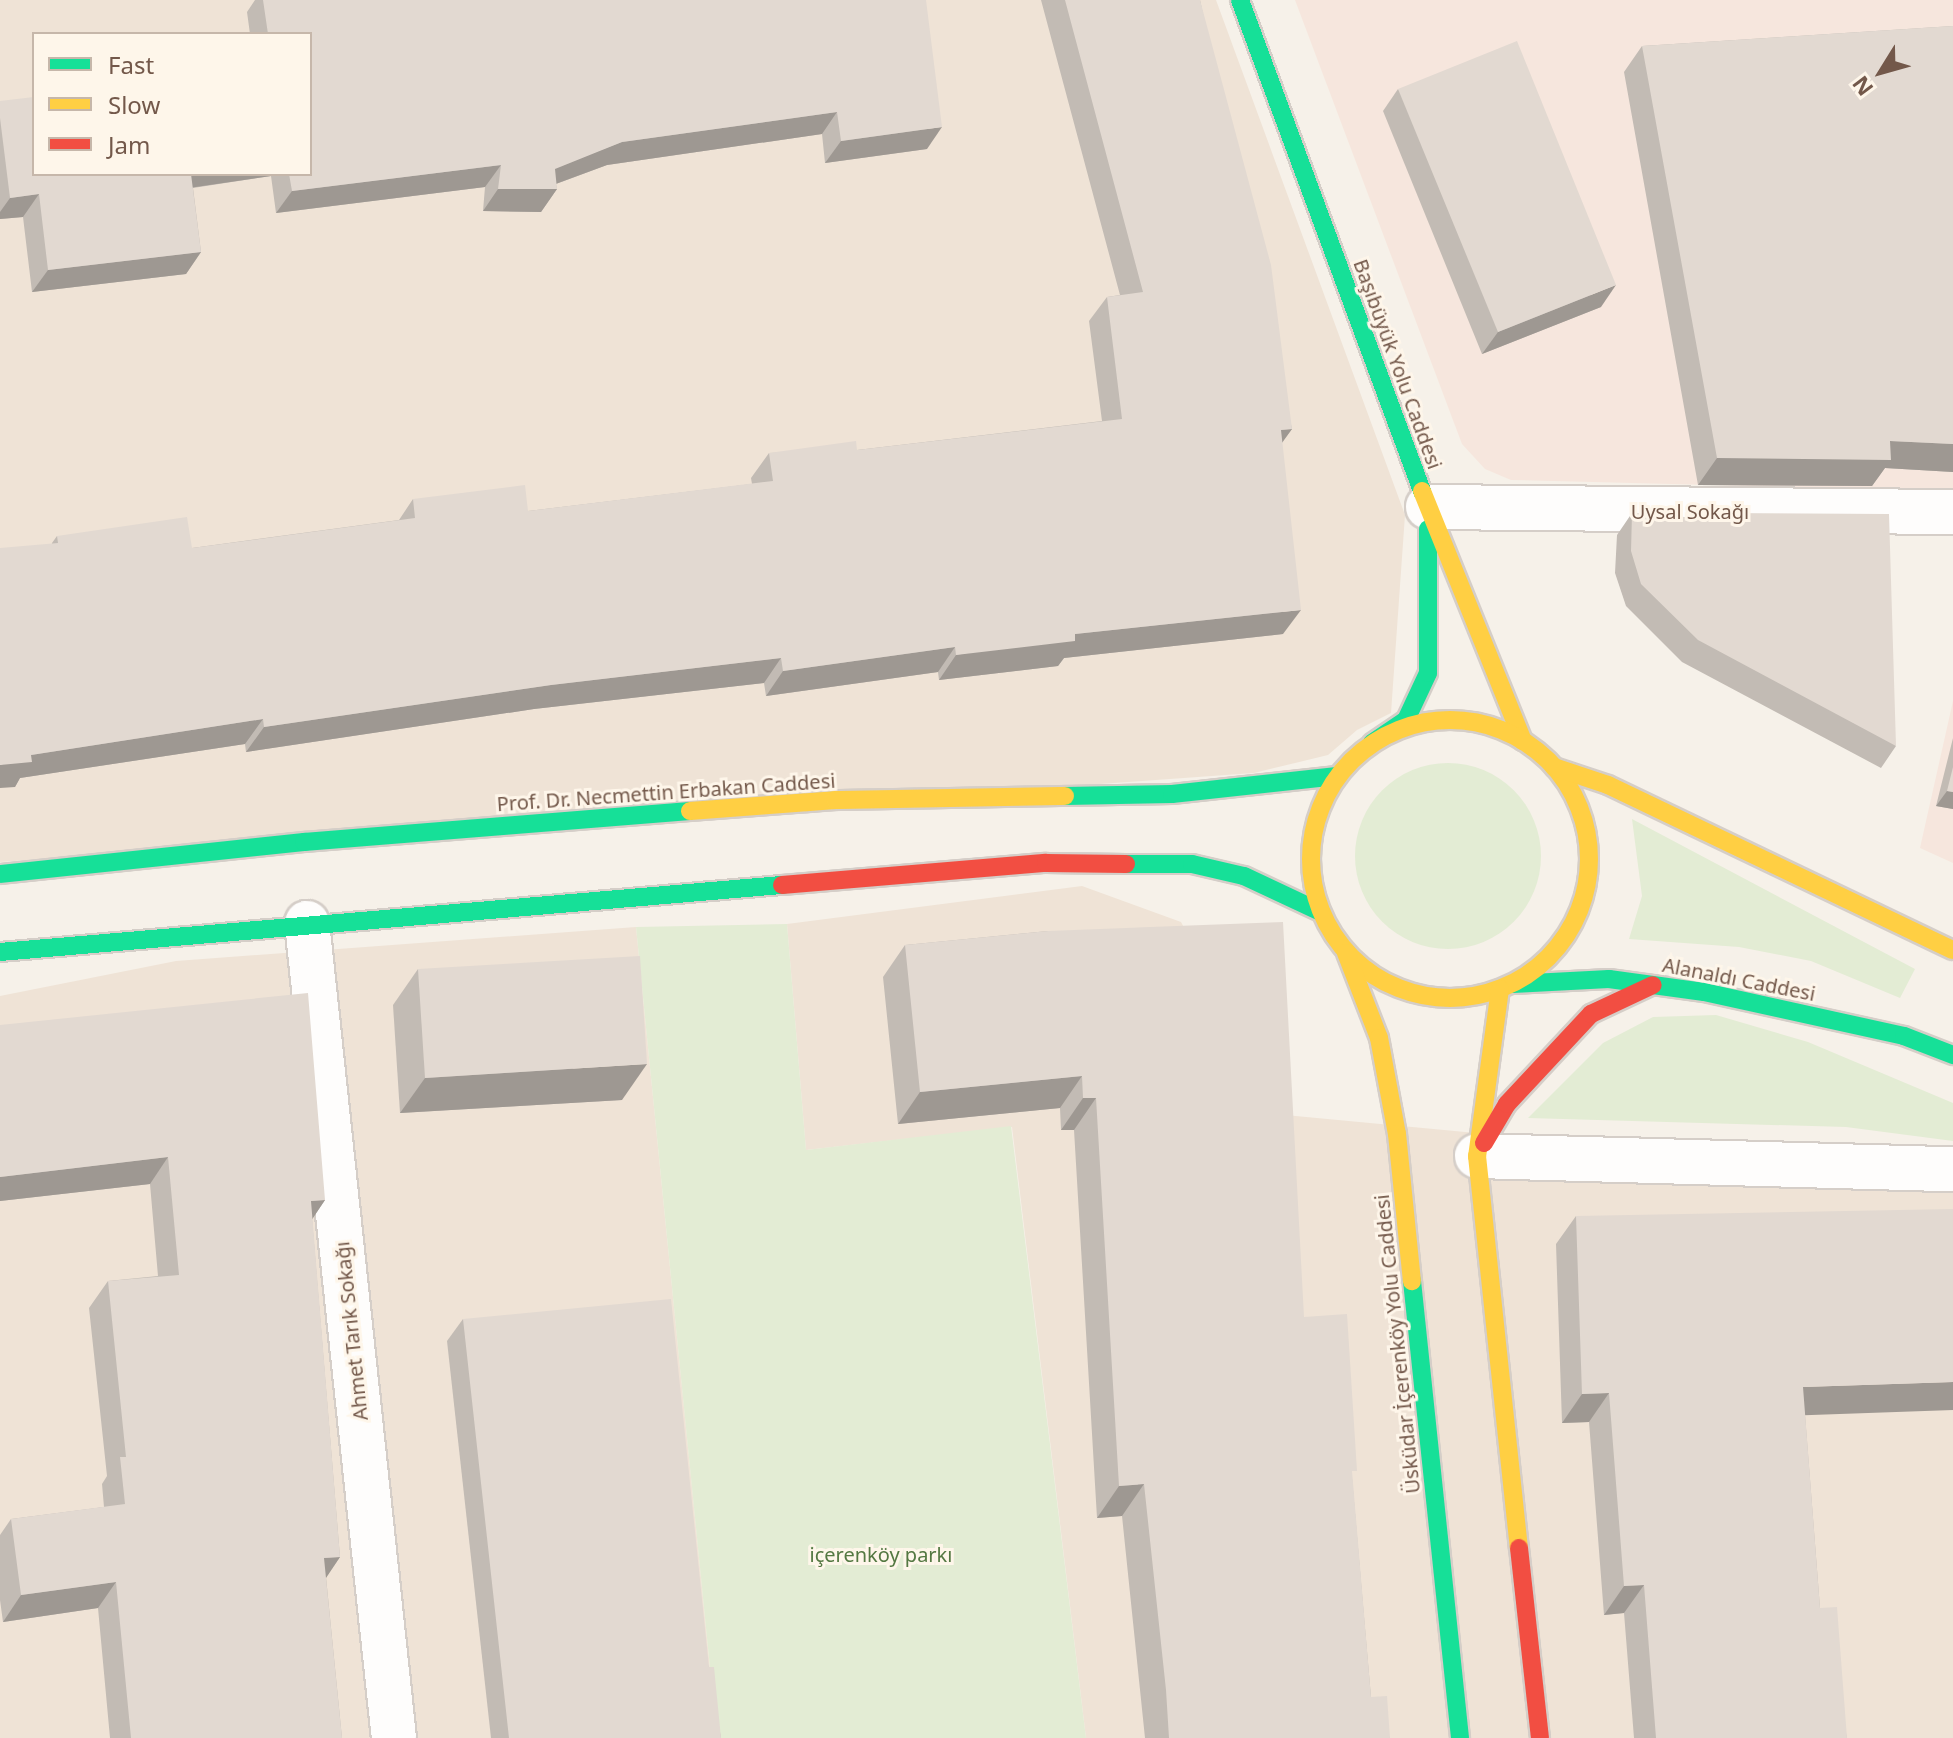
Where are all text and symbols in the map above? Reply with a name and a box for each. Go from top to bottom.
legend [32,32,312,176]
north arrow [1841,32,1921,112]
text: Fast [108,48,154,81]
text: N [1844,70,1879,103]
text: Slow [108,88,160,121]
text: Jam [108,128,150,161]
street label: Başıbüyük Yolu Caddesi [1349,256,1447,472]
street label: Uysal Sokağı [1631,499,1749,523]
street label: Prof. Dr. Necmettin Erbakan Caddesi [496,768,836,816]
street label: Alanaldı Caddesi [1661,952,1817,1006]
street label: Üsküdar İçerenköy Yolu Caddesi [1369,1193,1425,1495]
street label: Ahmet Tarık Sokağı [330,1240,372,1422]
park label: içerenköy parkı [810,1542,952,1566]

